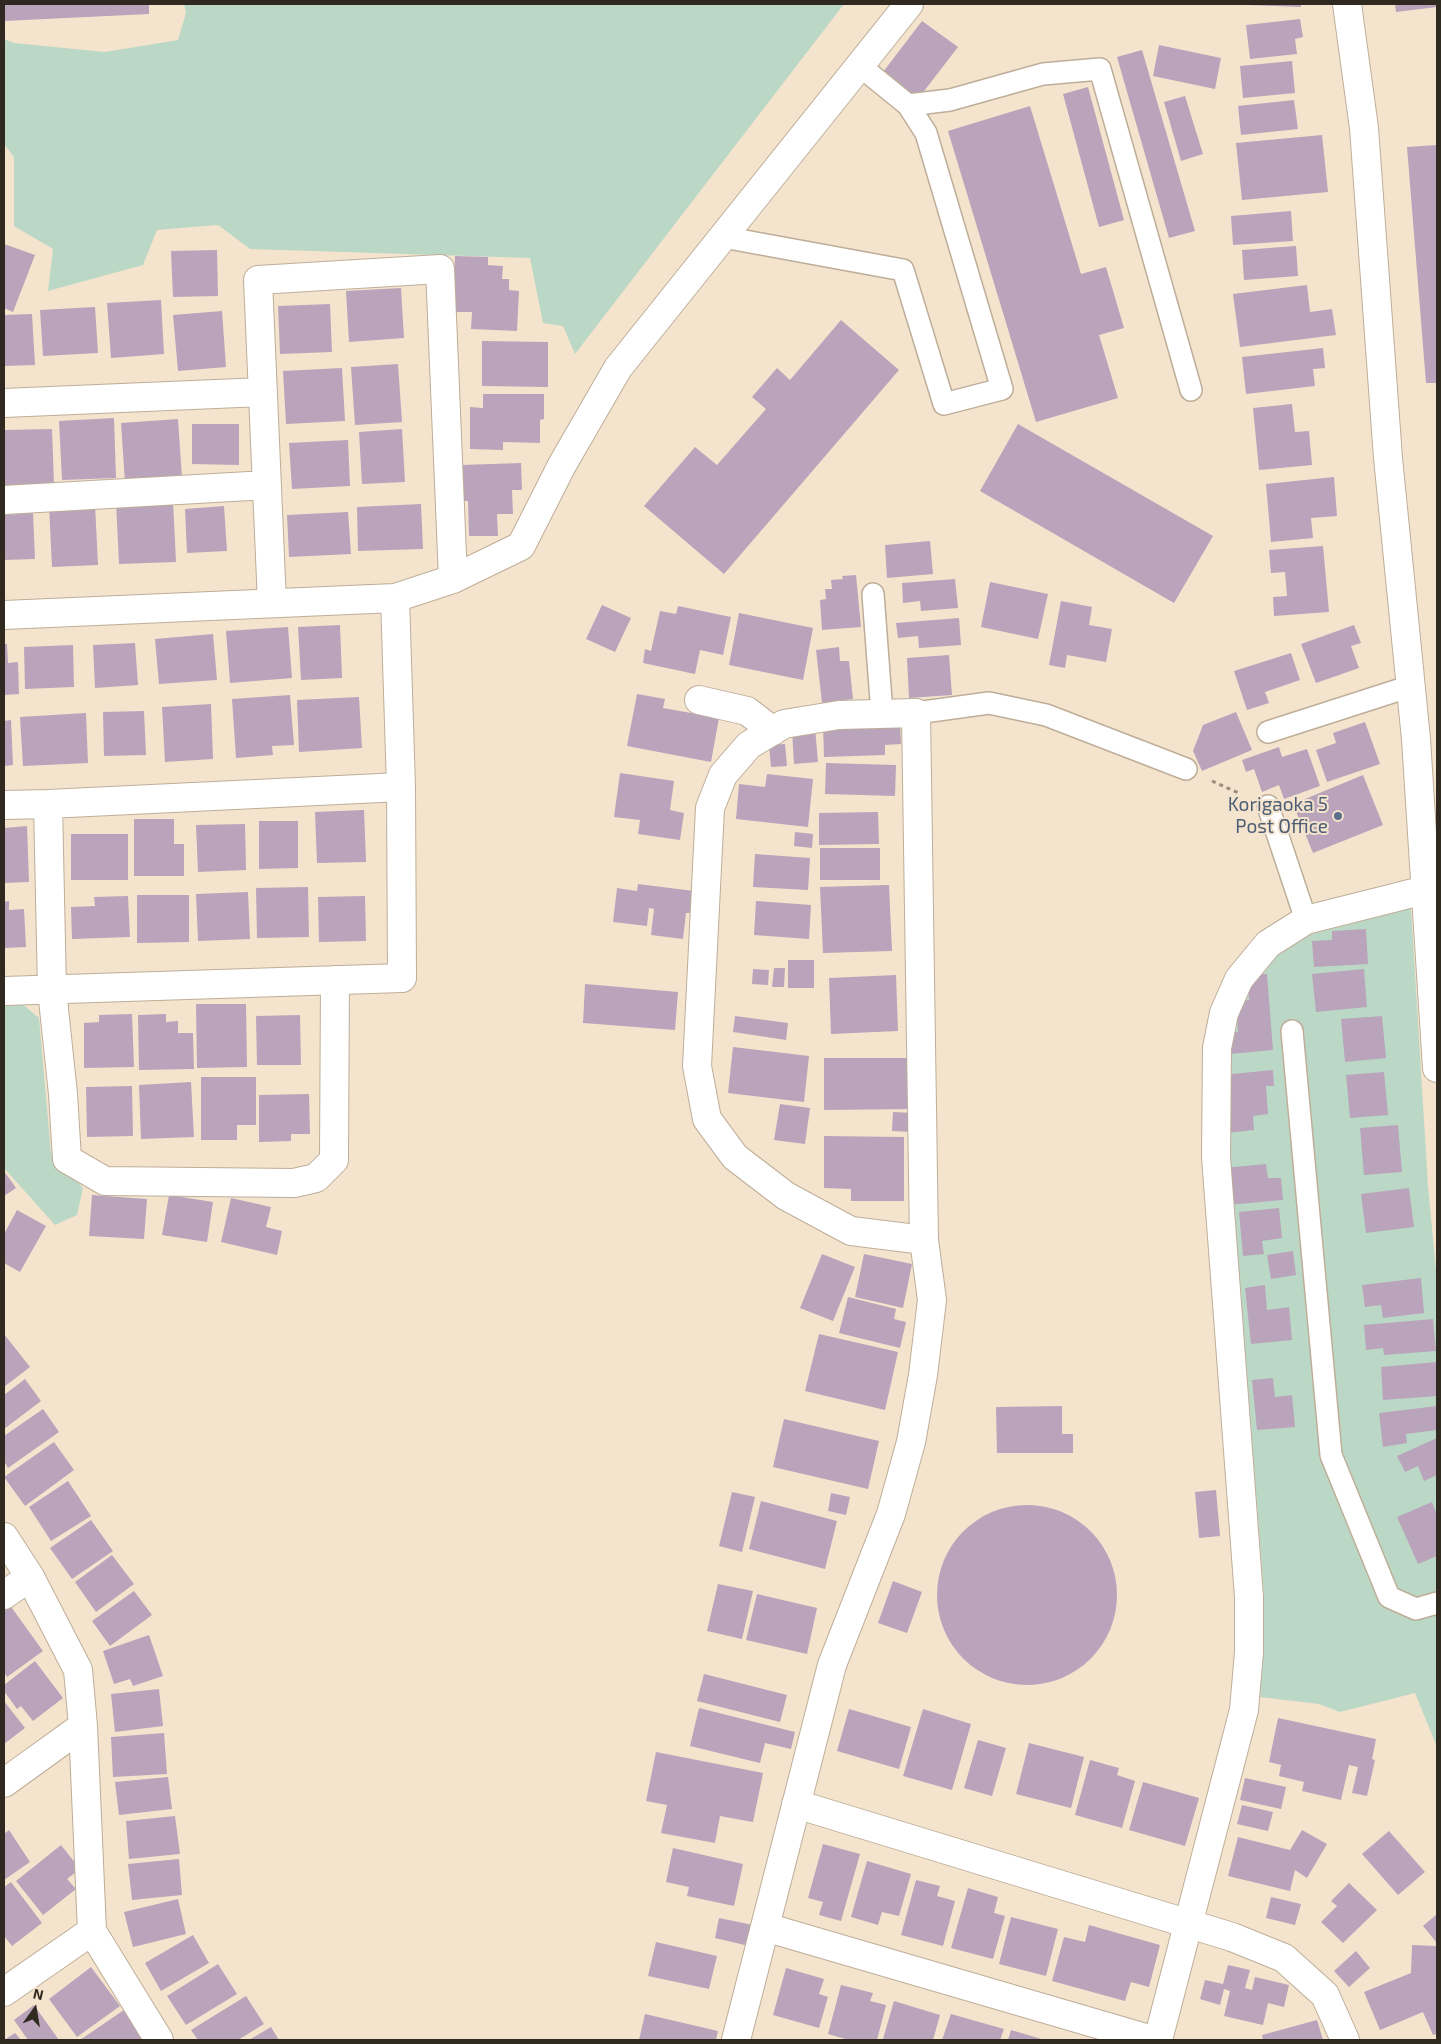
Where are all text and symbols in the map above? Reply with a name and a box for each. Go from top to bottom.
place label: Korigaoka 5 Post Office [1228,794,1328,838]
marker: Korigaoka 5 Post Office [1332,810,1344,822]
north arrow [10,1984,60,2034]
text: N [32,1984,45,2003]

